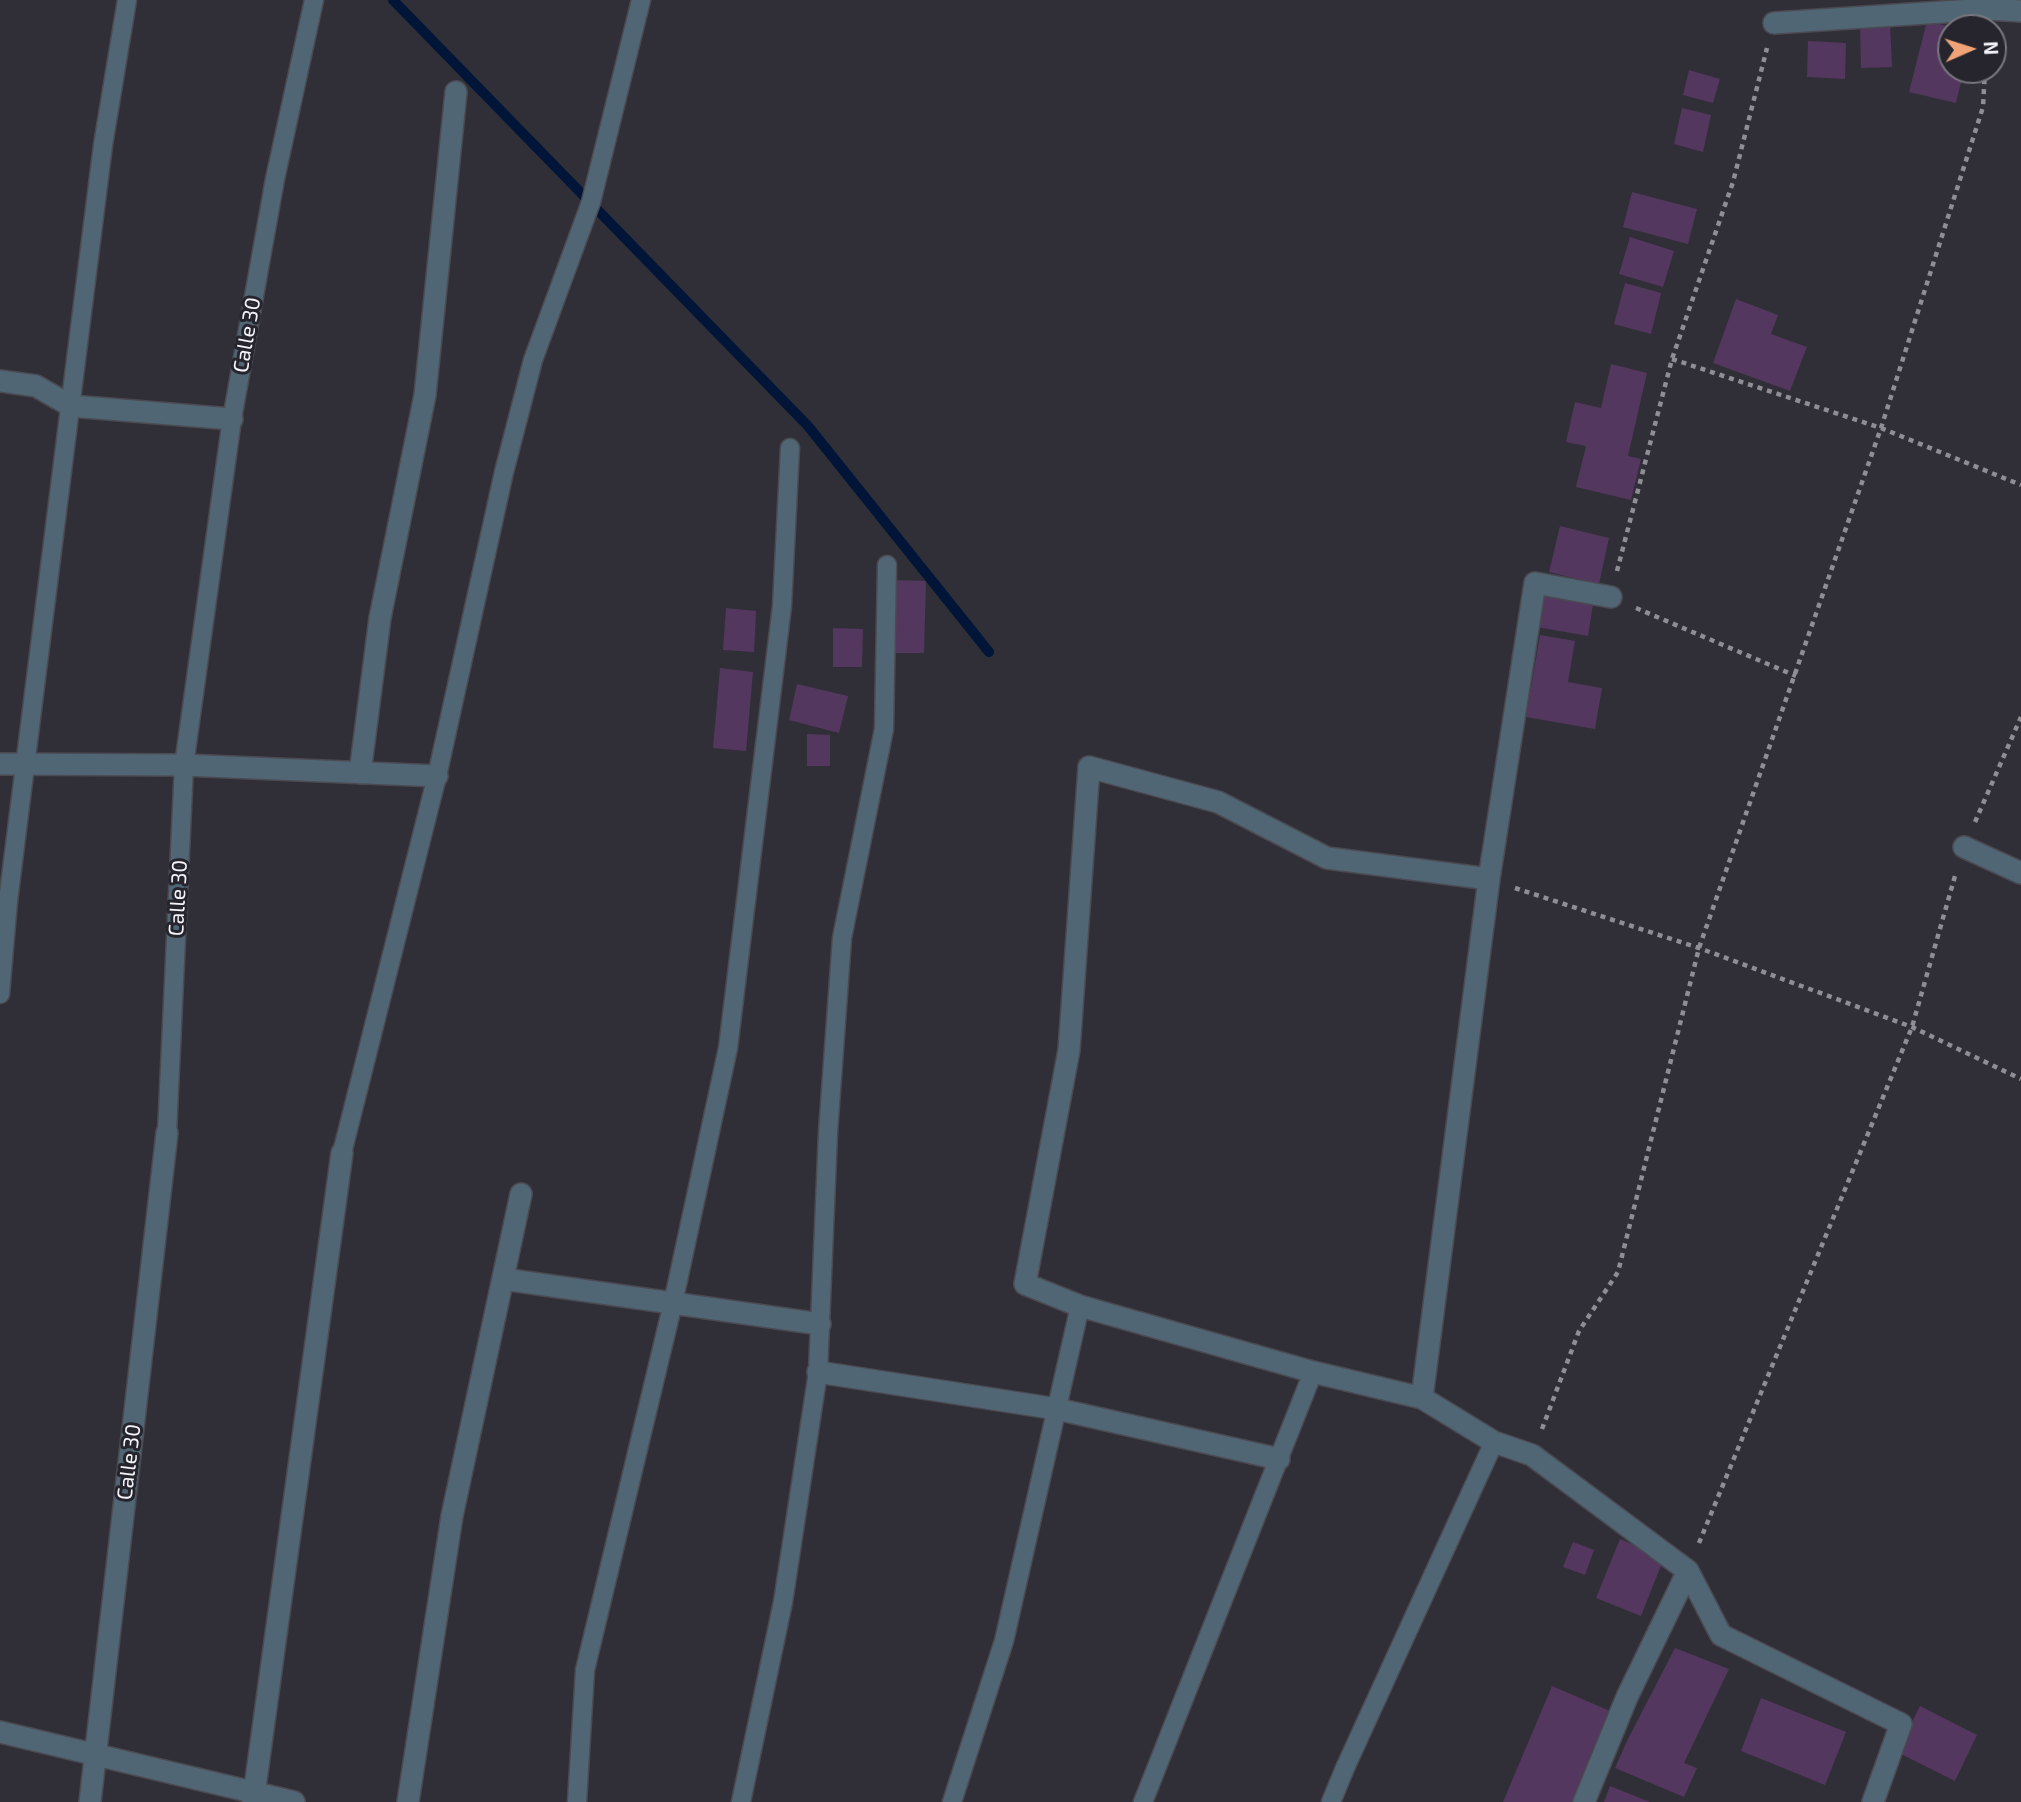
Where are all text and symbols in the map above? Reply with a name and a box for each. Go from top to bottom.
north arrow [1937,14,2007,84]
text: N [1980,41,2003,55]
street label: Calle 30 [228,295,266,375]
street label: Calle 30 [163,859,193,937]
street label: Calle 30 [112,1423,146,1501]

